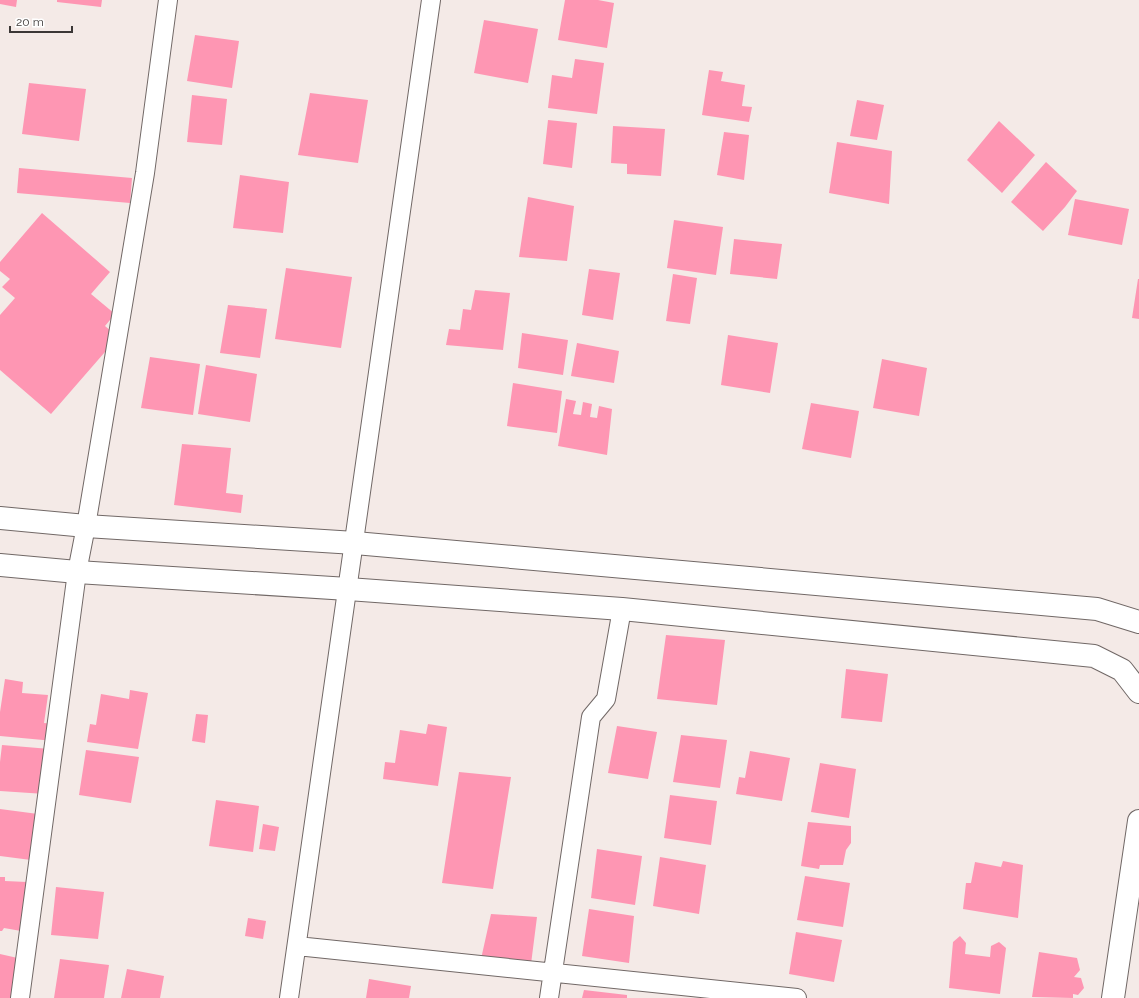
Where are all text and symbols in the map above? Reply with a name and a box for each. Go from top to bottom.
scale bar [10,8,72,34]
text: 20 m [16,15,44,29]

